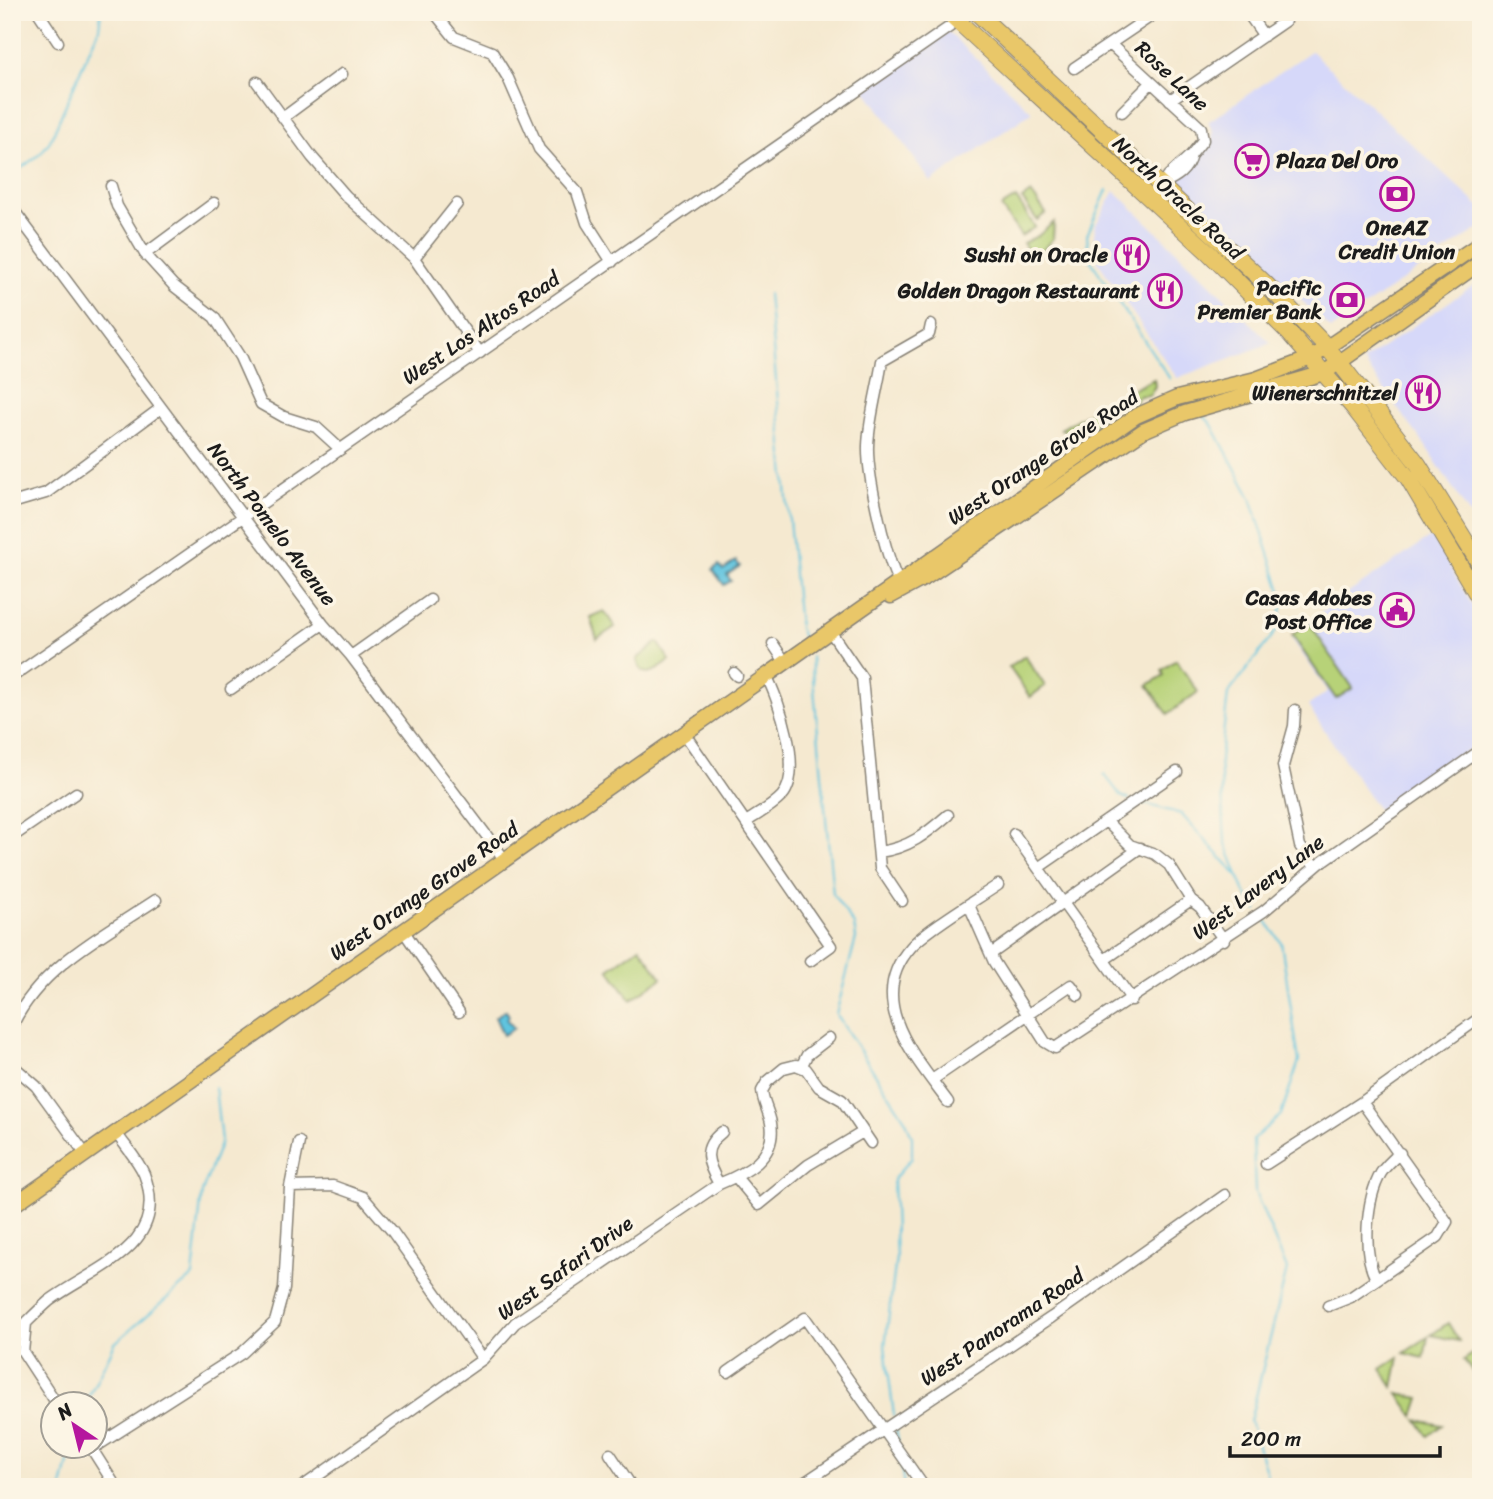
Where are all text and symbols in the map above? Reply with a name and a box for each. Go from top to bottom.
street label: Rose Lane [1126,31,1219,121]
street label: North Oracle Road [1103,126,1254,271]
supermarket icon: Plaza Del Oro [1233,142,1271,180]
place label: Plaza Del Oro [1276,142,1399,180]
bank icon: OneAZ Credit Union [1378,175,1416,213]
place label: OneAZ Credit Union [1338,209,1456,271]
place label: Sushi on Oracle [963,236,1108,274]
restaurant icon: Sushi on Oracle [1113,236,1151,274]
street label: West Los Altos Road [394,260,570,395]
place label: Pacific Premier Bank [1197,269,1323,331]
place label: Golden Dragon Restaurant [897,272,1141,310]
restaurant icon: Golden Dragon Restaurant [1146,272,1184,310]
bank icon: Pacific Premier Bank [1328,281,1366,319]
place label: Wienerschnitzel [1252,374,1399,412]
restaurant icon: Wienerschnitzel [1404,374,1442,412]
street label: West Orange Grove Road [939,377,1148,536]
street label: North Pomelo Avenue [197,433,347,615]
place label: Casas Adobes Post Office [1245,579,1372,641]
public building icon: Casas Adobes Post Office [1378,591,1416,629]
street label: West Orange Grove Road [321,810,529,971]
street label: West Lavery Lane [1183,824,1333,950]
street label: West Safari Drive [489,1205,641,1331]
street label: West Panorama Road [912,1256,1094,1396]
north arrow [38,1390,108,1460]
text: N [49,1394,80,1429]
scale bar [1230,1415,1440,1459]
text: 200 m [1241,1420,1301,1458]

